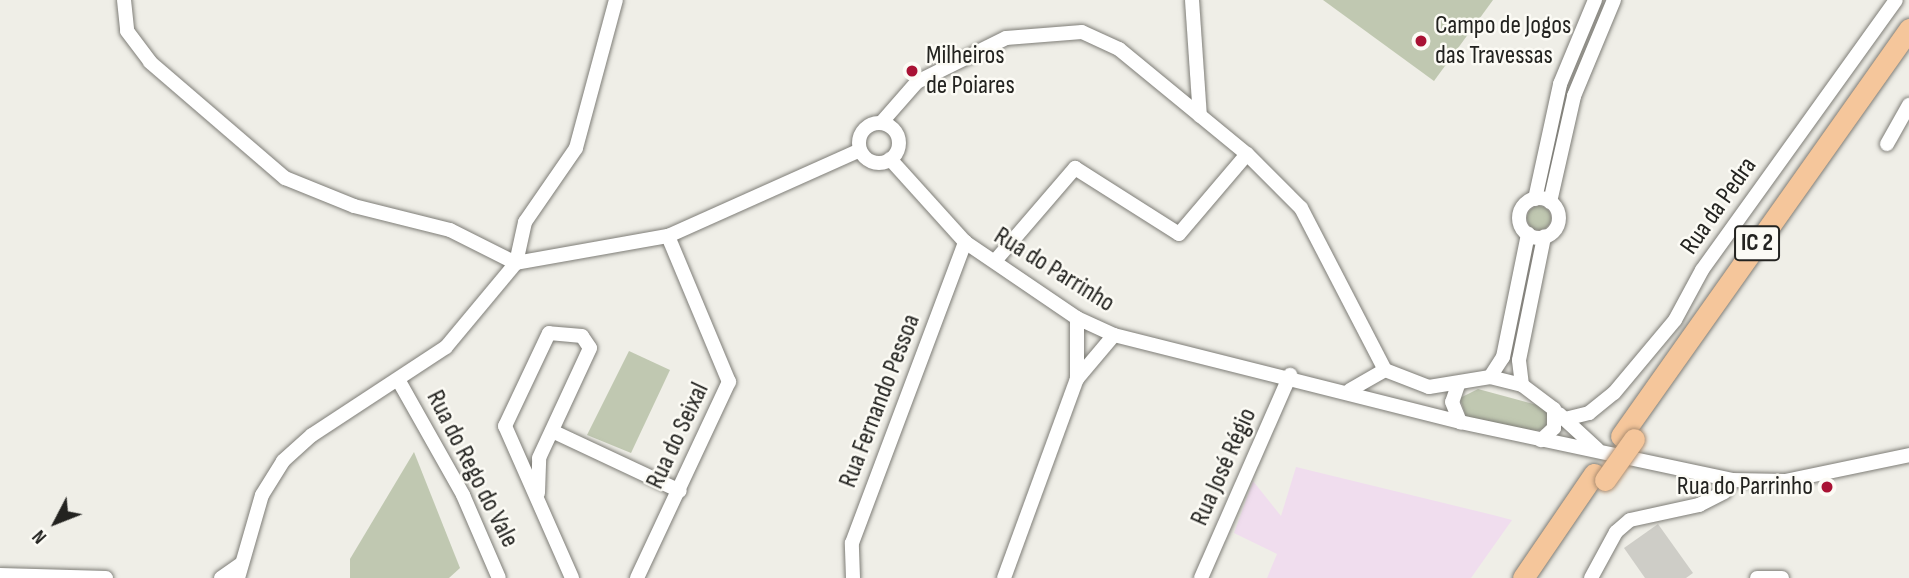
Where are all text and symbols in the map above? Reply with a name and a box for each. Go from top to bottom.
place label: Campo de Jogos das Travessas [1435,10,1571,72]
marker: Campo de Jogos das Travessas [1413,33,1429,49]
place label: Milheiros de Poiares [926,40,1015,102]
marker: Milheiros de Poiares [904,63,920,79]
street label: Rua da Pedra [1674,151,1764,261]
street label: Rua do Parrinho [988,221,1120,319]
road number: IC 2 [1732,223,1782,264]
street label: Rua Fernando Pessoa [833,310,927,492]
street label: Rua do Seixal [640,378,716,494]
street label: Rua do Rego do Vale [419,385,525,553]
street label: Rua José Régio [1184,403,1264,531]
place label: Rua do Parrinho [1677,471,1813,503]
marker: Rua do Parrinho [1819,479,1835,495]
north arrow [21,487,91,557]
text: N [28,525,52,548]

